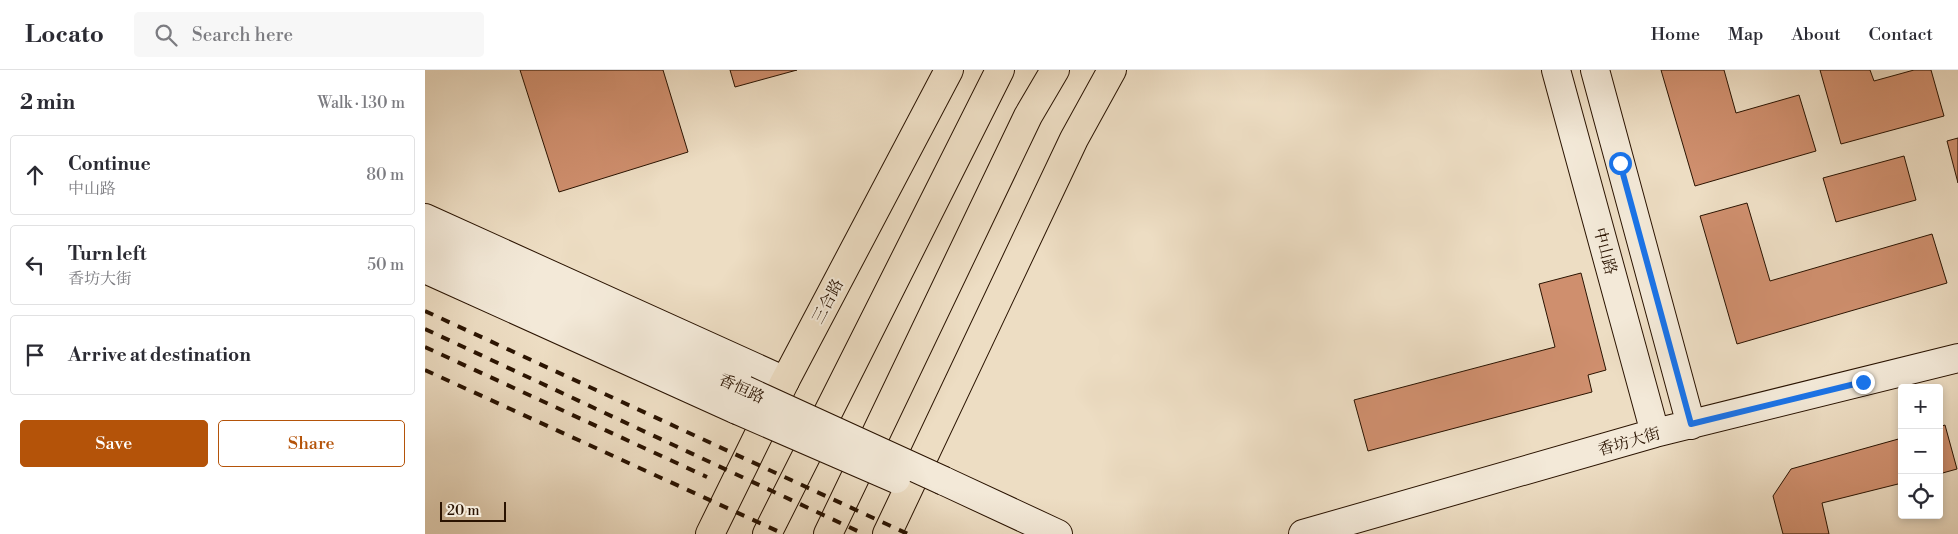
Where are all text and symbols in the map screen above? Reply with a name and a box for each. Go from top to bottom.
search box [134,12,484,57]
text: Locato [25,20,104,50]
icon: search [152,21,180,49]
text: Search here [192,23,293,47]
text: Home [1651,23,1700,46]
text: Map [1728,23,1764,46]
text: About [1792,23,1841,46]
text: Contact [1869,23,1933,46]
text: 2 min [20,90,75,116]
text: Walk · 130 m [317,93,405,113]
text: Continue [68,152,151,176]
route start [1609,152,1632,175]
icon: ahead [21,161,49,189]
text: 80 m [366,165,404,185]
text: 中山路 [68,179,116,199]
street label: 中山路 [1589,225,1621,277]
text: Turn left [68,242,147,266]
icon: left [21,251,49,279]
text: 50 m [367,255,404,275]
text: 香坊大街 [68,269,132,289]
street label: 三合路 [808,276,848,327]
icon: arrive [21,341,49,369]
text: Arrive at destination [68,343,251,367]
street label: 香恒路 [716,370,768,408]
route end [1852,371,1875,394]
map controls [1898,384,1943,519]
button: + [1898,384,1943,429]
button: Save [20,420,208,467]
button: Share [218,420,405,467]
street label: 香坊大街 [1596,424,1663,460]
button: − [1898,429,1943,474]
button: locate [1898,474,1943,519]
scale bar [440,499,506,522]
text: 20 m [447,502,479,520]

